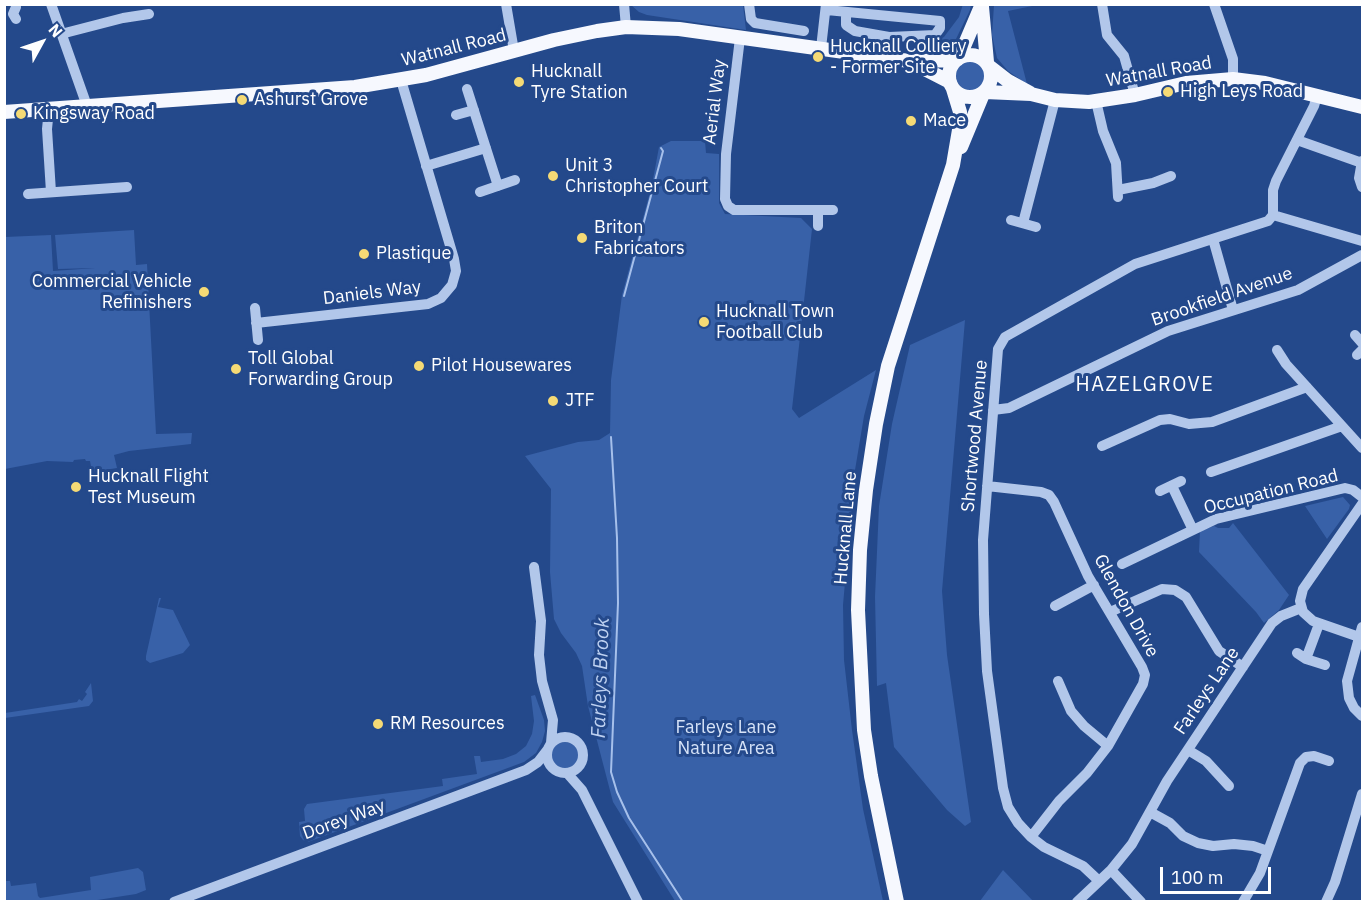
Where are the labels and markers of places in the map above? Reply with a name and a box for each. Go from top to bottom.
place label: Hucknall Colliery - Former Site [830,36,966,78]
marker: Hucknall Colliery - Former Site [811,50,825,64]
place label: Hucknall Tyre Station [531,61,628,104]
marker: Hucknall Tyre Station [512,75,526,89]
place label: High Leys Road [1180,81,1303,103]
marker: High Leys Road [1161,85,1175,99]
place label: Ashurst Grove [254,89,368,111]
marker: Ashurst Grove [235,93,249,107]
place label: Kingsway Road [33,103,155,125]
marker: Kingsway Road [14,107,28,121]
place label: Mace [923,110,966,132]
marker: Mace [904,114,918,128]
place label: Unit 3 Christopher Court [565,155,708,198]
marker: Unit 3 Christopher Court [546,169,560,183]
place label: Briton Fabricators [594,217,685,260]
marker: Briton Fabricators [575,231,589,245]
place label: Plastique [376,243,451,265]
marker: Plastique [357,247,371,261]
place label: Commercial Vehicle Refinishers [32,271,192,314]
marker: Commercial Vehicle Refinishers [197,285,211,299]
place label: Hucknall Town Football Club [716,301,834,344]
marker: Hucknall Town Football Club [697,315,711,329]
place label: Toll Global Forwarding Group [248,348,393,391]
place label: Pilot Housewares [431,355,572,377]
marker: Pilot Housewares [412,359,426,373]
marker: Toll Global Forwarding Group [229,362,243,376]
place label: JTF [565,390,595,412]
marker: JTF [546,394,560,408]
place label: Hucknall Flight Test Museum [88,466,209,508]
marker: Hucknall Flight Test Museum [69,480,83,494]
place label: RM Resources [390,713,505,735]
marker: RM Resources [371,717,385,731]

